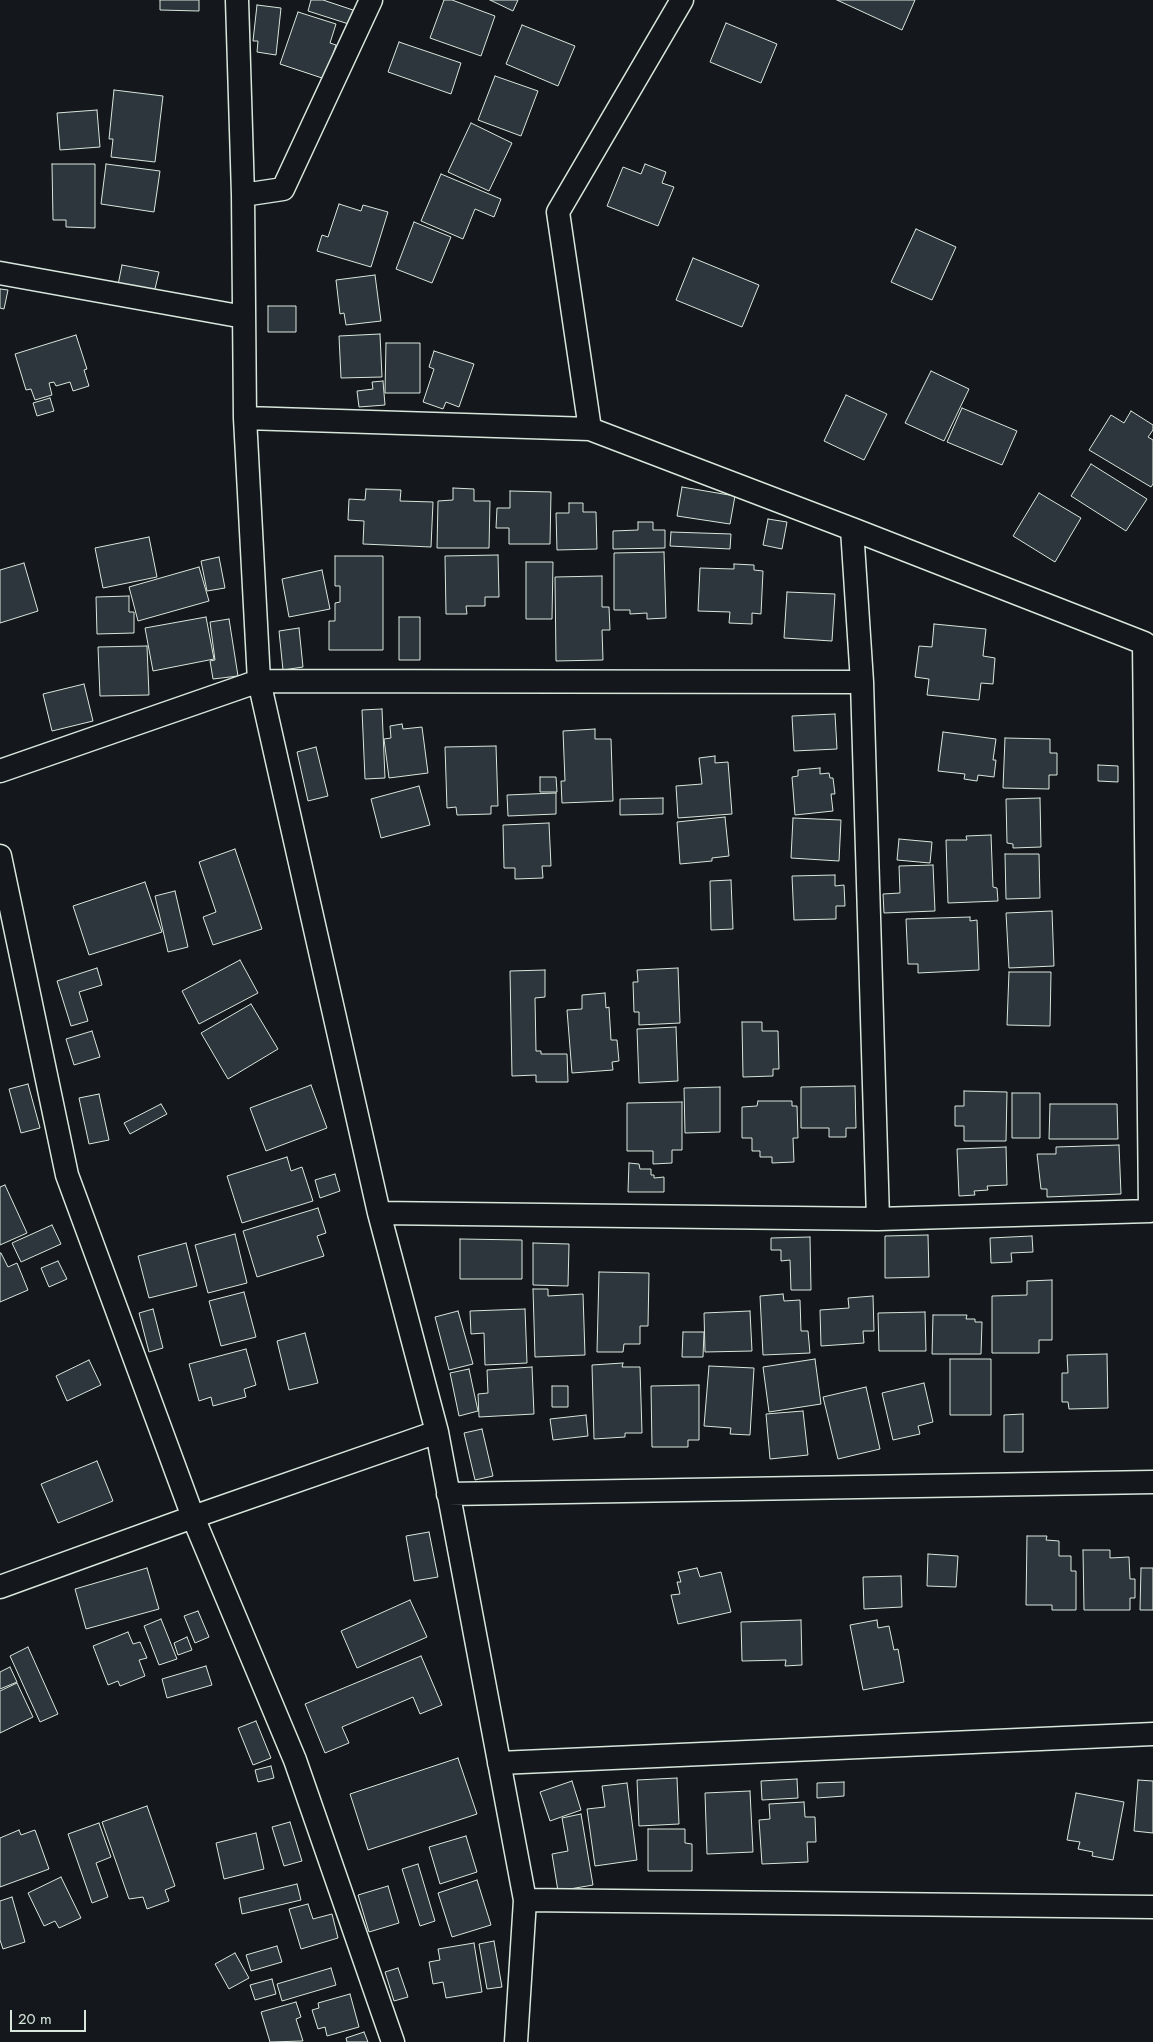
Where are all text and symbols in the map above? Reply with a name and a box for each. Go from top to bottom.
scale bar [12,2000,89,2032]
text: 20 m [18,2008,52,2030]

